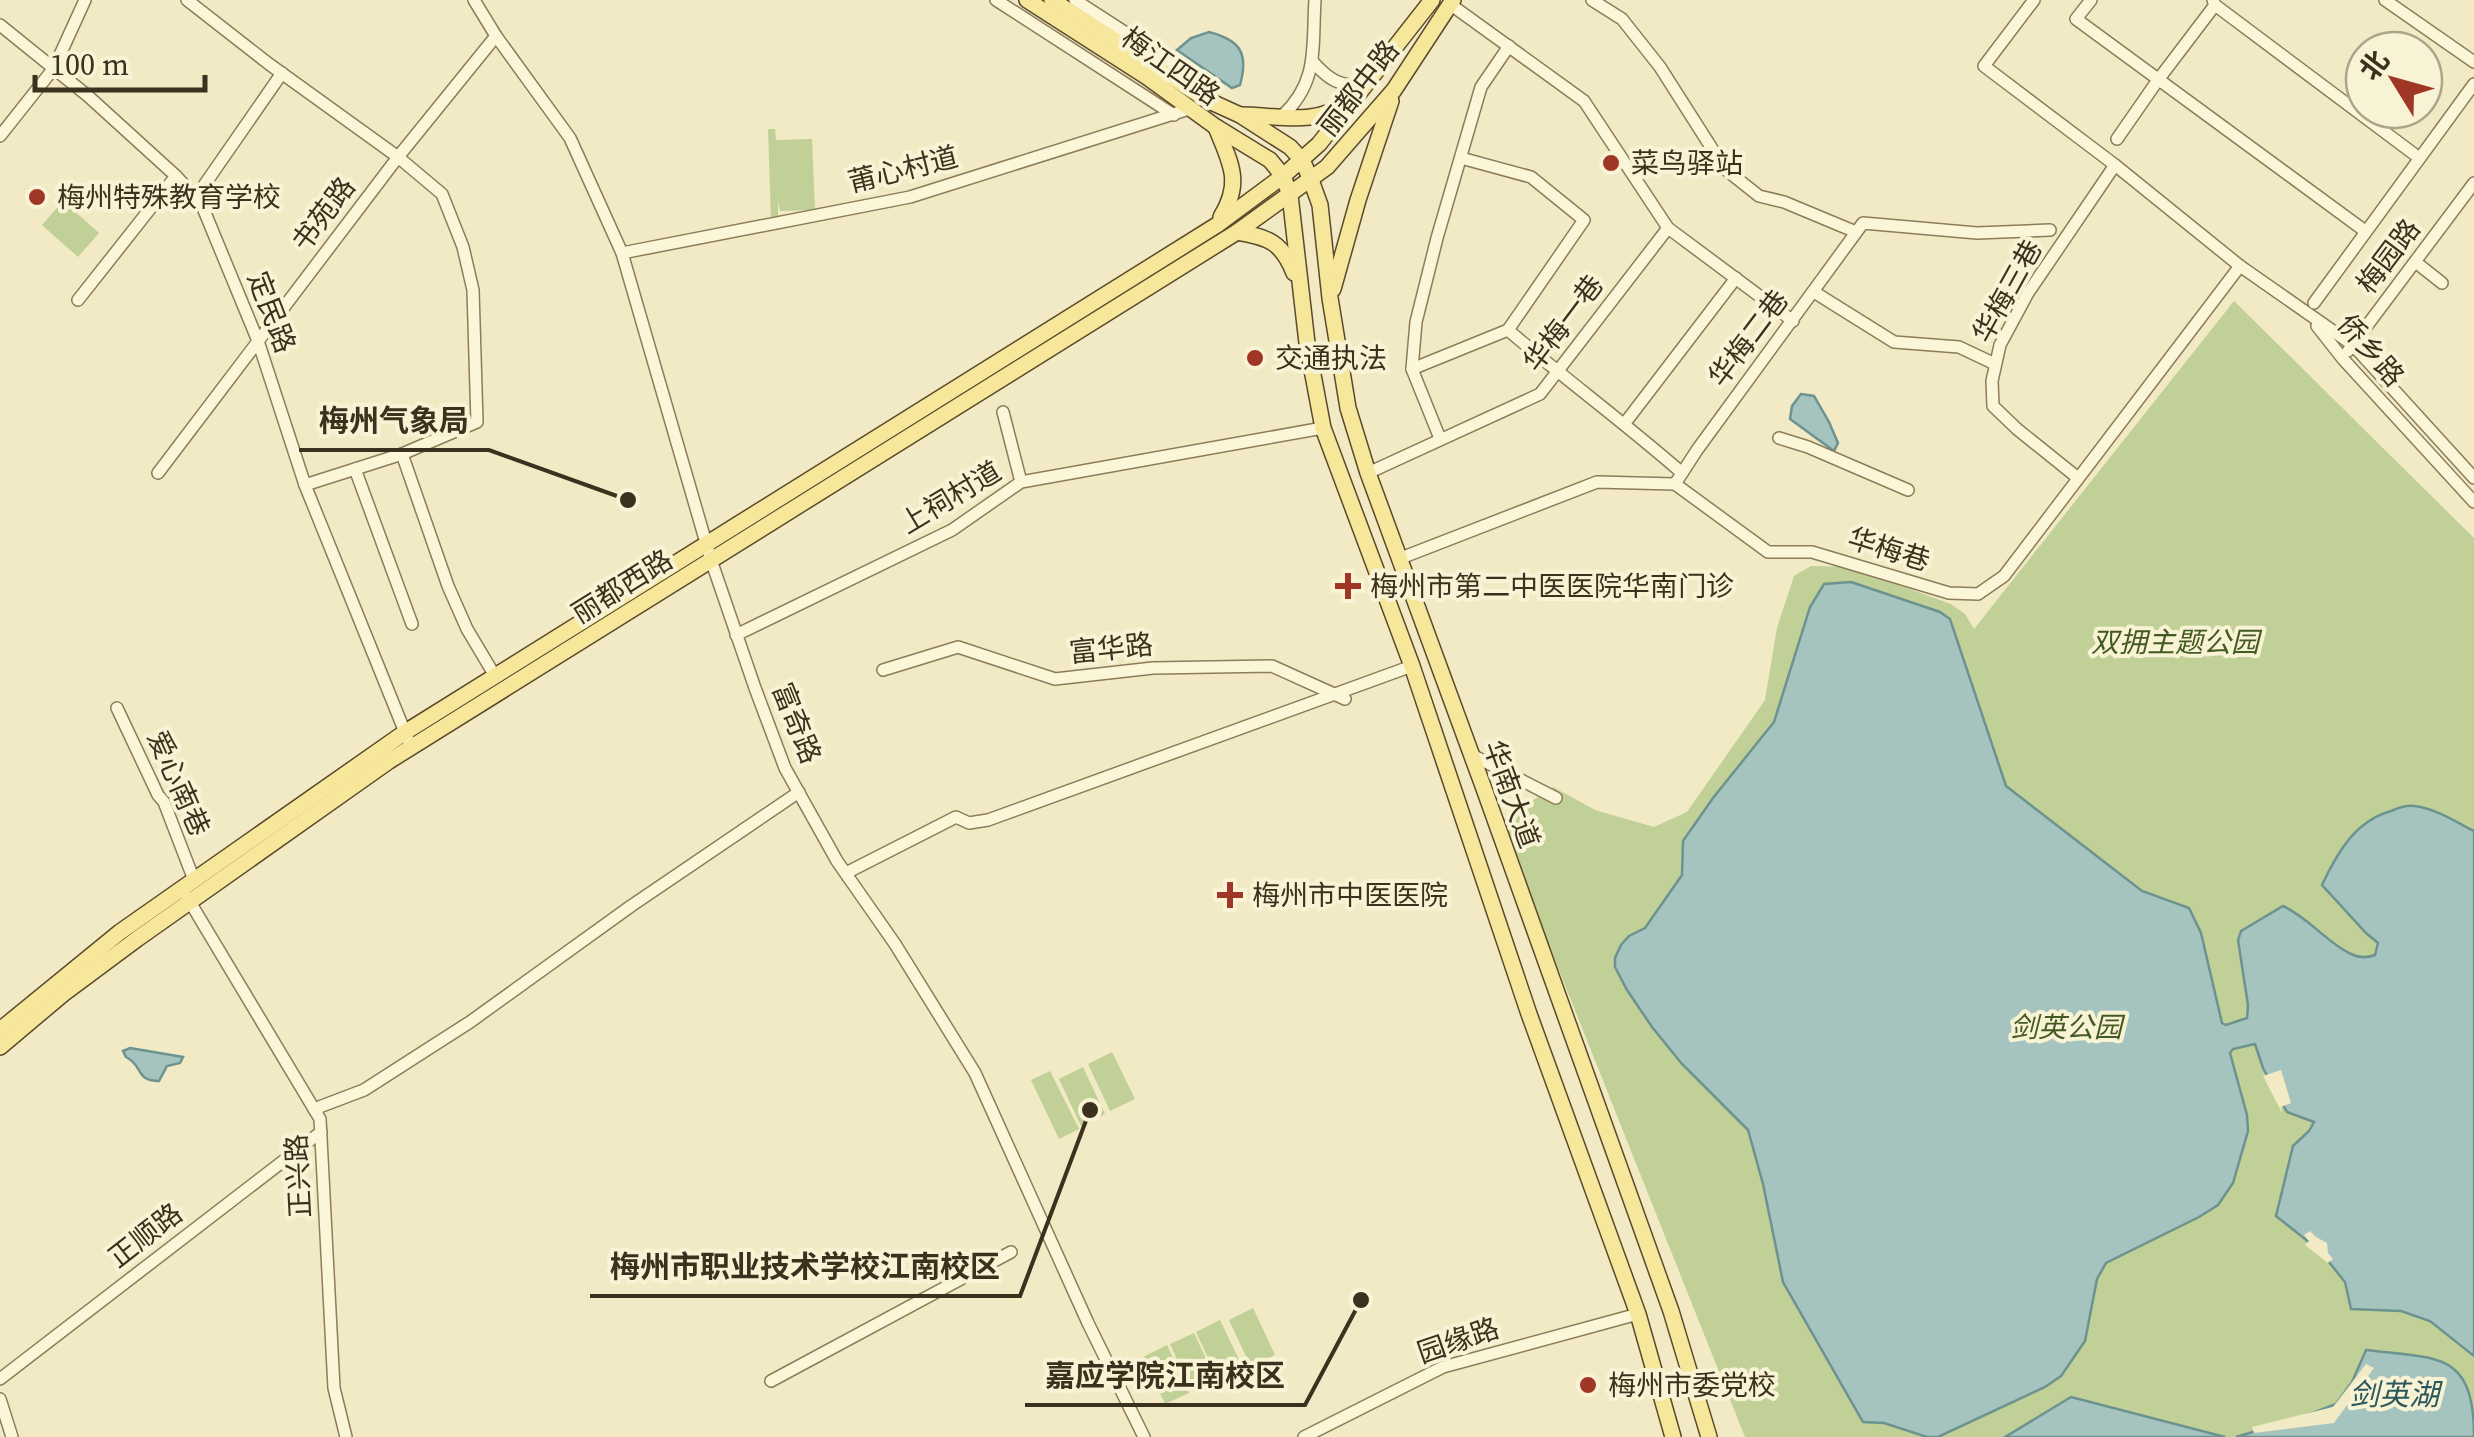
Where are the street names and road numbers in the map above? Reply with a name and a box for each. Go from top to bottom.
street label: 梅江四路 [1114,18,1228,114]
street label: 丽都中路 [1309,32,1407,144]
street label: 莆心村道 [844,137,962,201]
street label: 书苑路 [283,169,363,259]
street label: 梅园路 [2348,211,2428,301]
street label: 华梅三巷 [1963,233,2051,349]
street label: 定民路 [239,266,305,358]
street label: 华梅一巷 [1514,267,1612,379]
street label: 华梅二巷 [1699,282,1797,394]
street label: 侨乡路 [2329,306,2413,394]
street label: 上祠村道 [892,452,1008,542]
street label: 华梅巷 [1843,519,1935,579]
street label: 丽都西路 [564,540,680,632]
street label: 富华路 [1067,625,1155,671]
street label: 富奇路 [764,677,830,769]
street label: 爱心南巷 [139,724,219,842]
street label: 华南大道 [1475,735,1549,853]
street label: 正兴路 [277,1133,319,1219]
street label: 正顺路 [100,1194,190,1276]
street label: 园缘路 [1412,1308,1504,1372]

